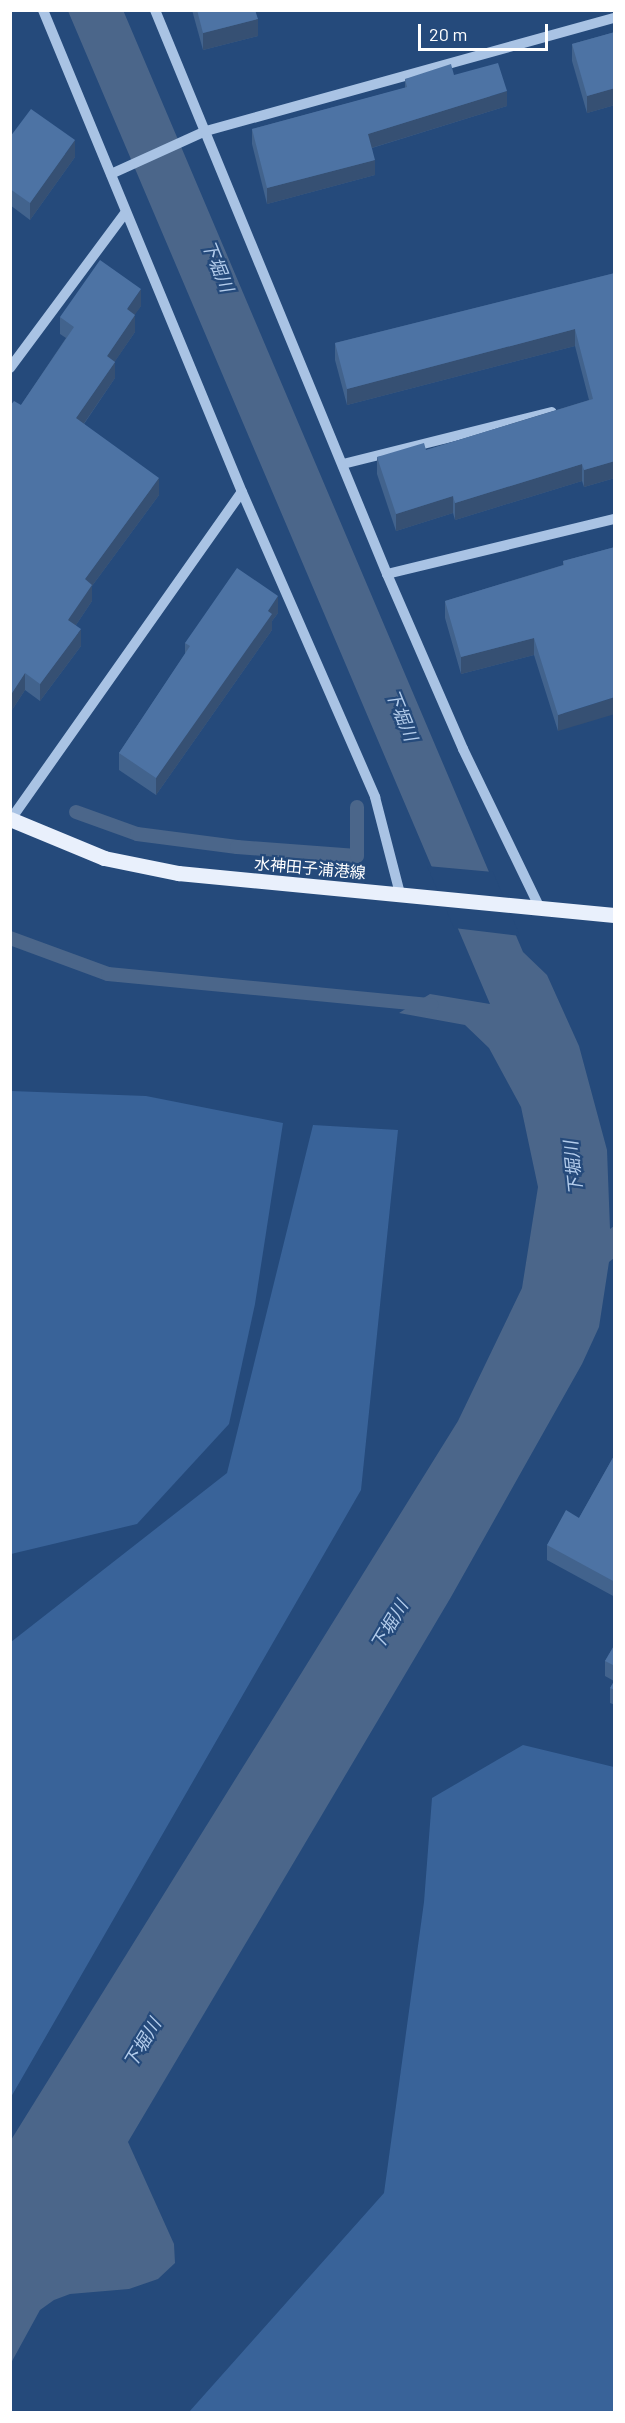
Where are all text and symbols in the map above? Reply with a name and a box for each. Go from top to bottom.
scale bar [421,12,552,50]
text: 20 m [429,23,467,45]
water label: 下堀川 [198,237,238,295]
water label: 下堀川 [382,686,422,744]
street label: 水神田子浦港線 [253,854,367,882]
water label: 下堀川 [559,1140,587,1196]
water label: 下堀川 [366,1596,412,1654]
water label: 下堀川 [119,2014,165,2072]

